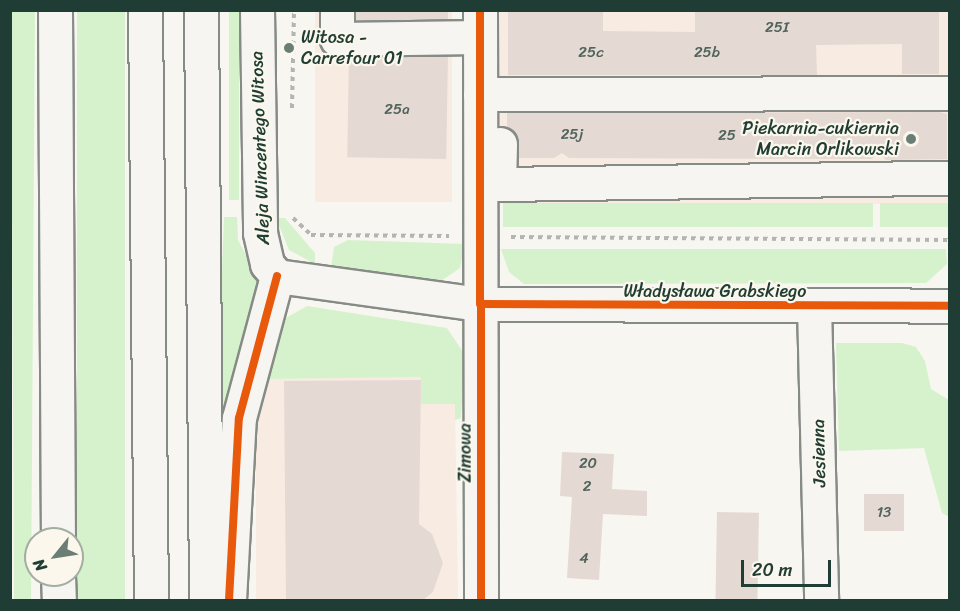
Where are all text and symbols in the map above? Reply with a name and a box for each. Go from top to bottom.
house number: 25I [765,19,789,37]
place label: Witosa - Carrefour 01 [301,27,403,70]
marker: Witosa - Carrefour 01 [282,41,296,55]
house number: 25c [578,44,604,62]
house number: 25b [694,44,720,62]
street label: Aleja Wincentego Witosa [246,50,274,246]
house number: 25a [384,101,410,119]
place label: Piekarnia-cukiernia Marcin Orlikowski [742,118,899,160]
house number: 25j [561,126,583,144]
house number: 25 [718,127,736,145]
marker: Piekarnia-cukiernia Marcin Orlikowski [904,132,918,146]
street label: Władysława Grabskiego [624,280,806,302]
street label: Jesienna [808,419,830,487]
street label: Zimowa [454,423,476,483]
house number: 20 [579,455,597,473]
house number: 2 [583,478,591,496]
house number: 13 [877,504,891,522]
north arrow [24,527,84,587]
scale bar [744,548,834,586]
house number: 4 [579,550,589,568]
text: N [24,553,55,577]
text: 20 m [752,554,792,586]

